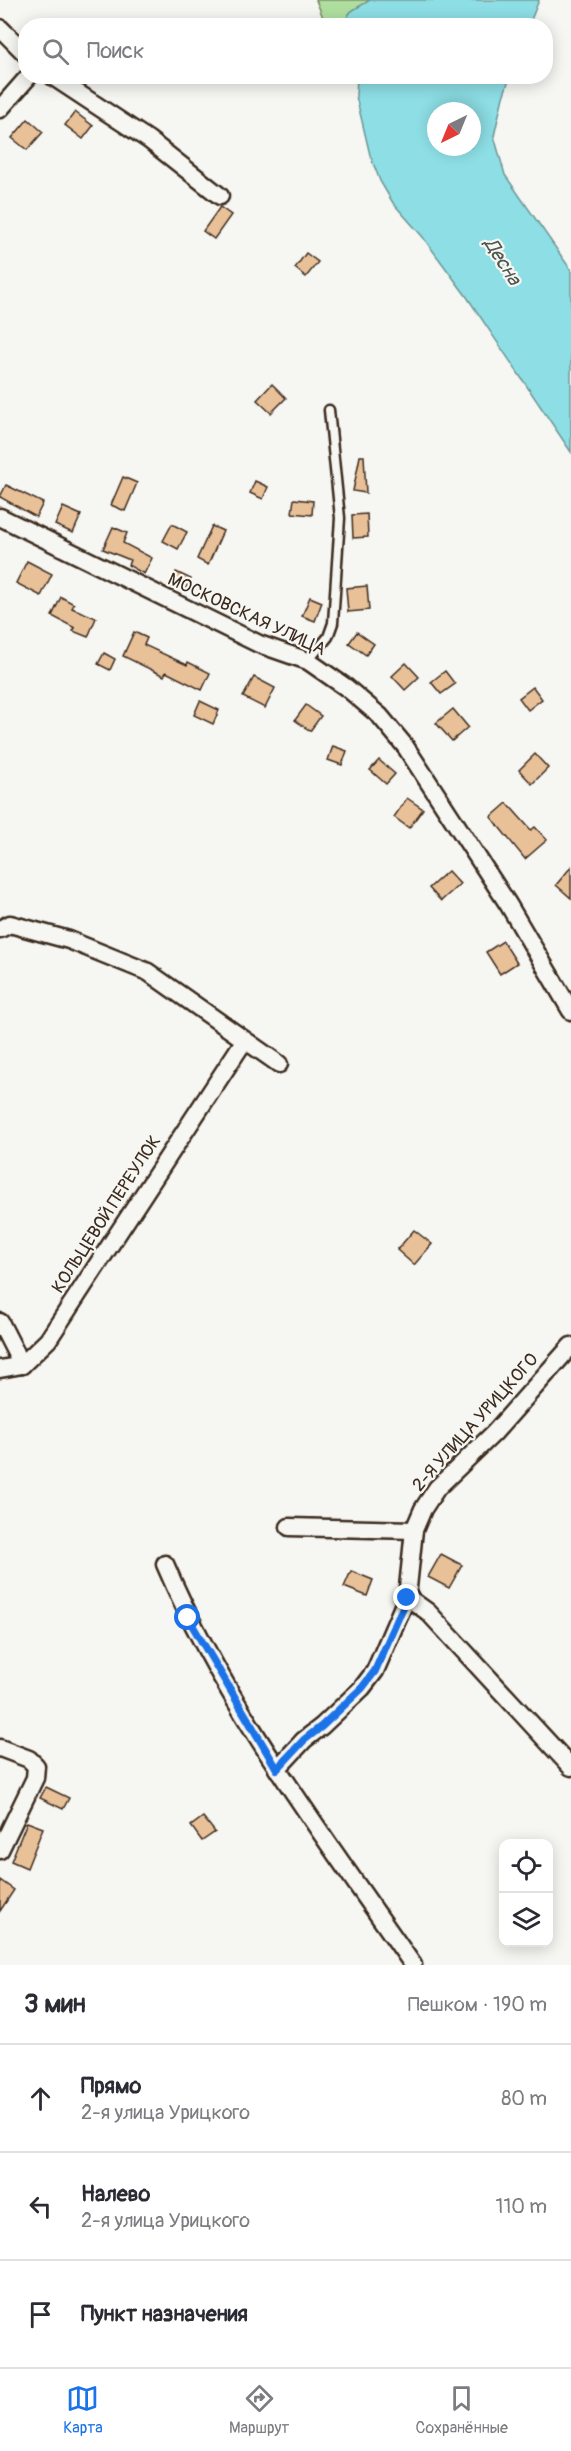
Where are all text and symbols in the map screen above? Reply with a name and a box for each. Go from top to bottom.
search box [18,18,553,84]
icon: search [39,35,72,68]
text: Поиск [87,37,144,65]
north arrow [427,102,481,156]
water label: Десна [478,232,528,291]
street label: МОСКОВСКАЯ УЛИЦА [164,568,330,661]
street label: КОЛЬЦЕВОЙ ПЕРЕУЛОК [47,1131,166,1298]
street label: 2-Я УЛИЦА УРИЦКОГО [407,1349,543,1496]
route end [393,1584,419,1610]
route start [174,1604,200,1630]
map controls [499,1839,553,1947]
button: locate [499,1839,553,1893]
button: layers [499,1893,553,1947]
text: 3 мин [24,1988,86,2020]
text: Пешком · 190 m [408,1992,547,2017]
text: Прямо [81,2072,141,2100]
icon: ahead [24,2082,57,2115]
text: 80 m [501,2086,547,2111]
text: 2-я улица Урицкого [81,2100,250,2125]
text: Налево [81,2180,150,2208]
icon: left [24,2190,57,2223]
text: 110 m [496,2194,547,2219]
text: 2-я улица Урицкого [81,2208,250,2233]
icon: arrive [24,2298,57,2331]
text: Пункт назначения [81,2300,248,2328]
tab: Карта [63,2382,103,2438]
tab: Маршрут [229,2382,289,2438]
tab: Сохранённые [416,2382,508,2438]

